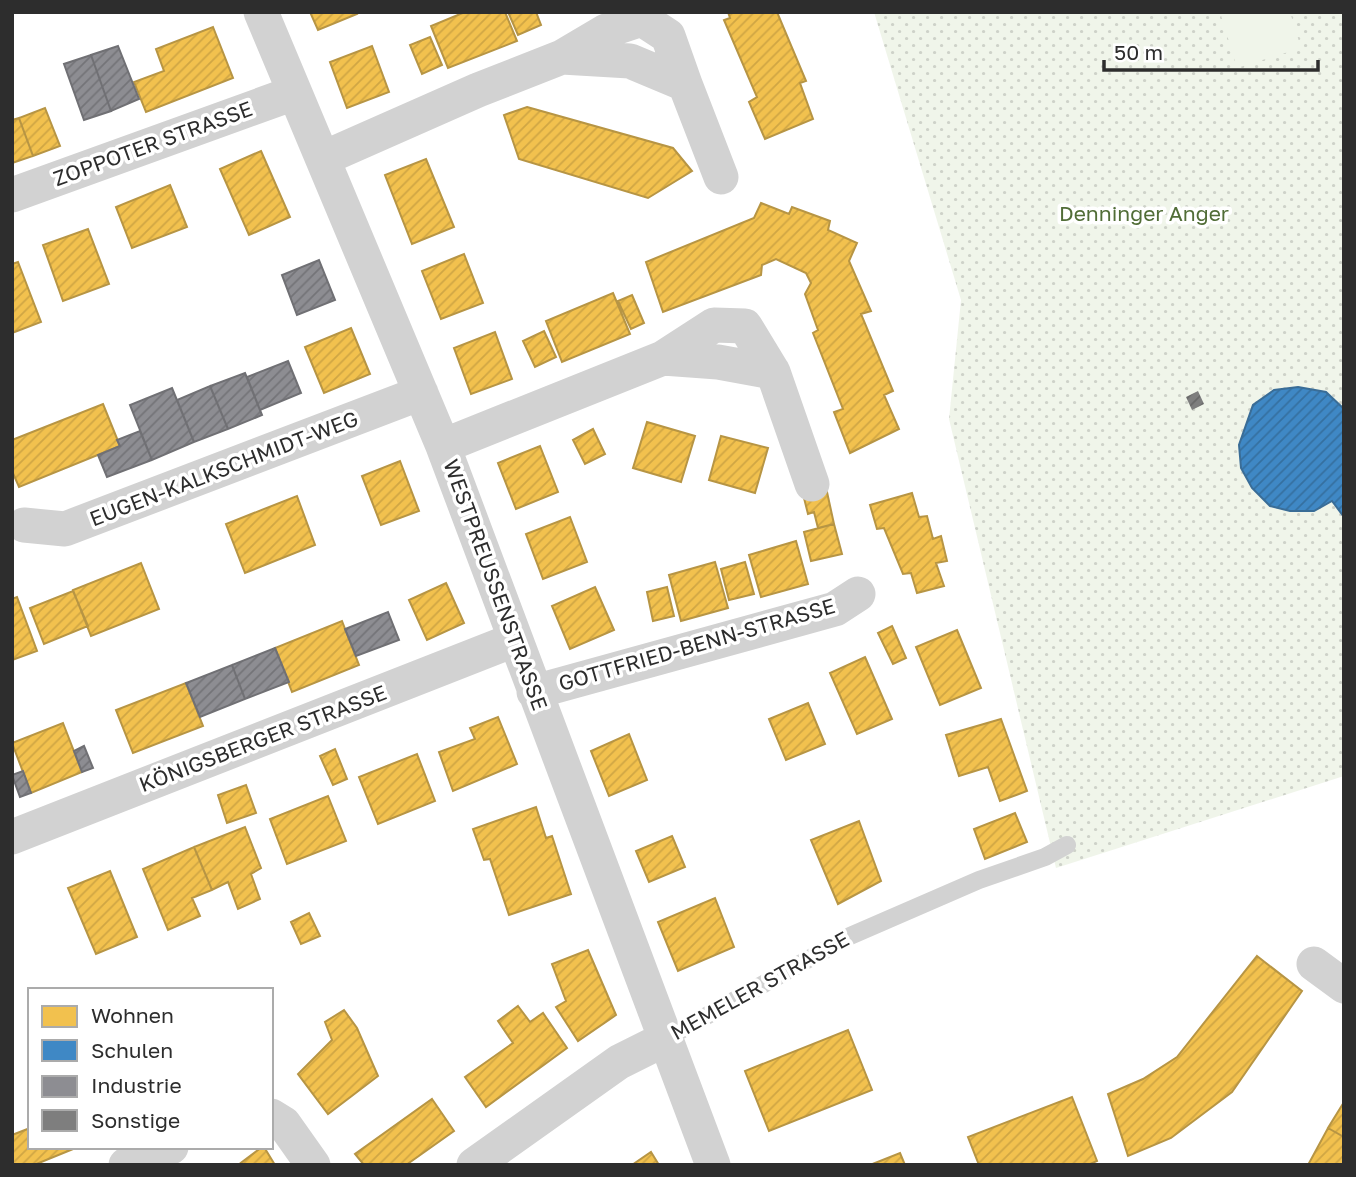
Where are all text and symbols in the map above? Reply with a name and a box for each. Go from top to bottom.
scale bar [1104,28,1318,72]
text: 50 m [1114,39,1163,65]
street label: ZOPPOTER STRASSE [50,95,256,191]
park label: Denninger Anger [1059,200,1229,226]
street label: EUGEN-KALKSCHMIDT-WEG [86,405,362,531]
street label: WESTPREUSSENSTRASSE [438,456,553,714]
street label: GOTTFRIED-BENN-STRASSE [555,592,838,696]
street label: KÖNIGSBERGER STRASSE [135,679,390,797]
street label: MEMELER STRASSE [666,925,853,1045]
legend [28,988,273,1149]
text: Wohnen [91,1002,174,1028]
text: Schulen [91,1037,173,1063]
text: Industrie [91,1072,182,1098]
text: Sonstige [91,1107,180,1133]

